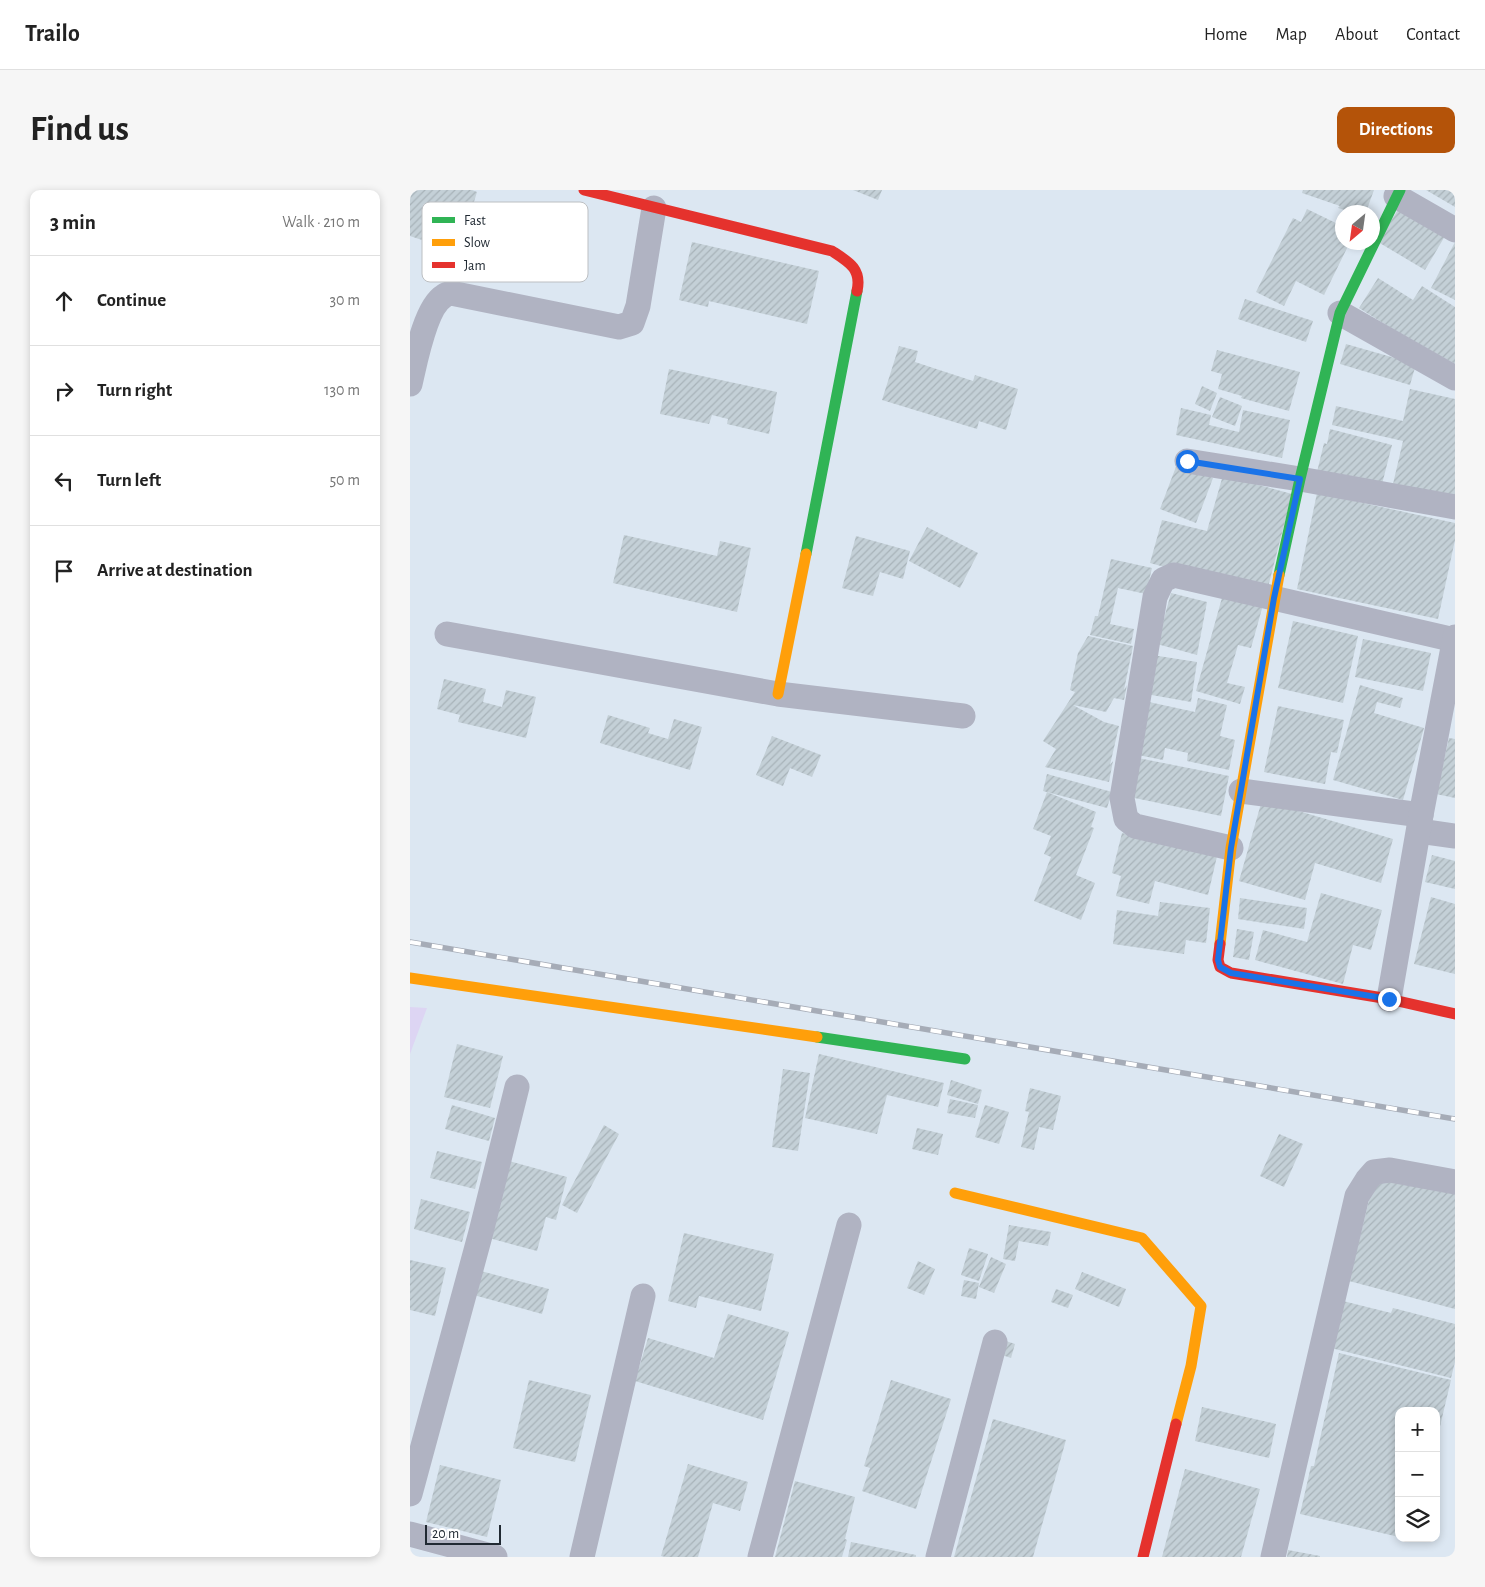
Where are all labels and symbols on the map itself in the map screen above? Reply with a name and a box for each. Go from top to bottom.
legend [422,202,588,282]
north arrow [1335,205,1380,250]
text: Fast [464,214,486,228]
text: Slow [464,236,491,250]
text: Jam [464,259,486,273]
route start [1176,450,1199,473]
route end [1378,988,1401,1011]
scale bar [425,1522,501,1545]

